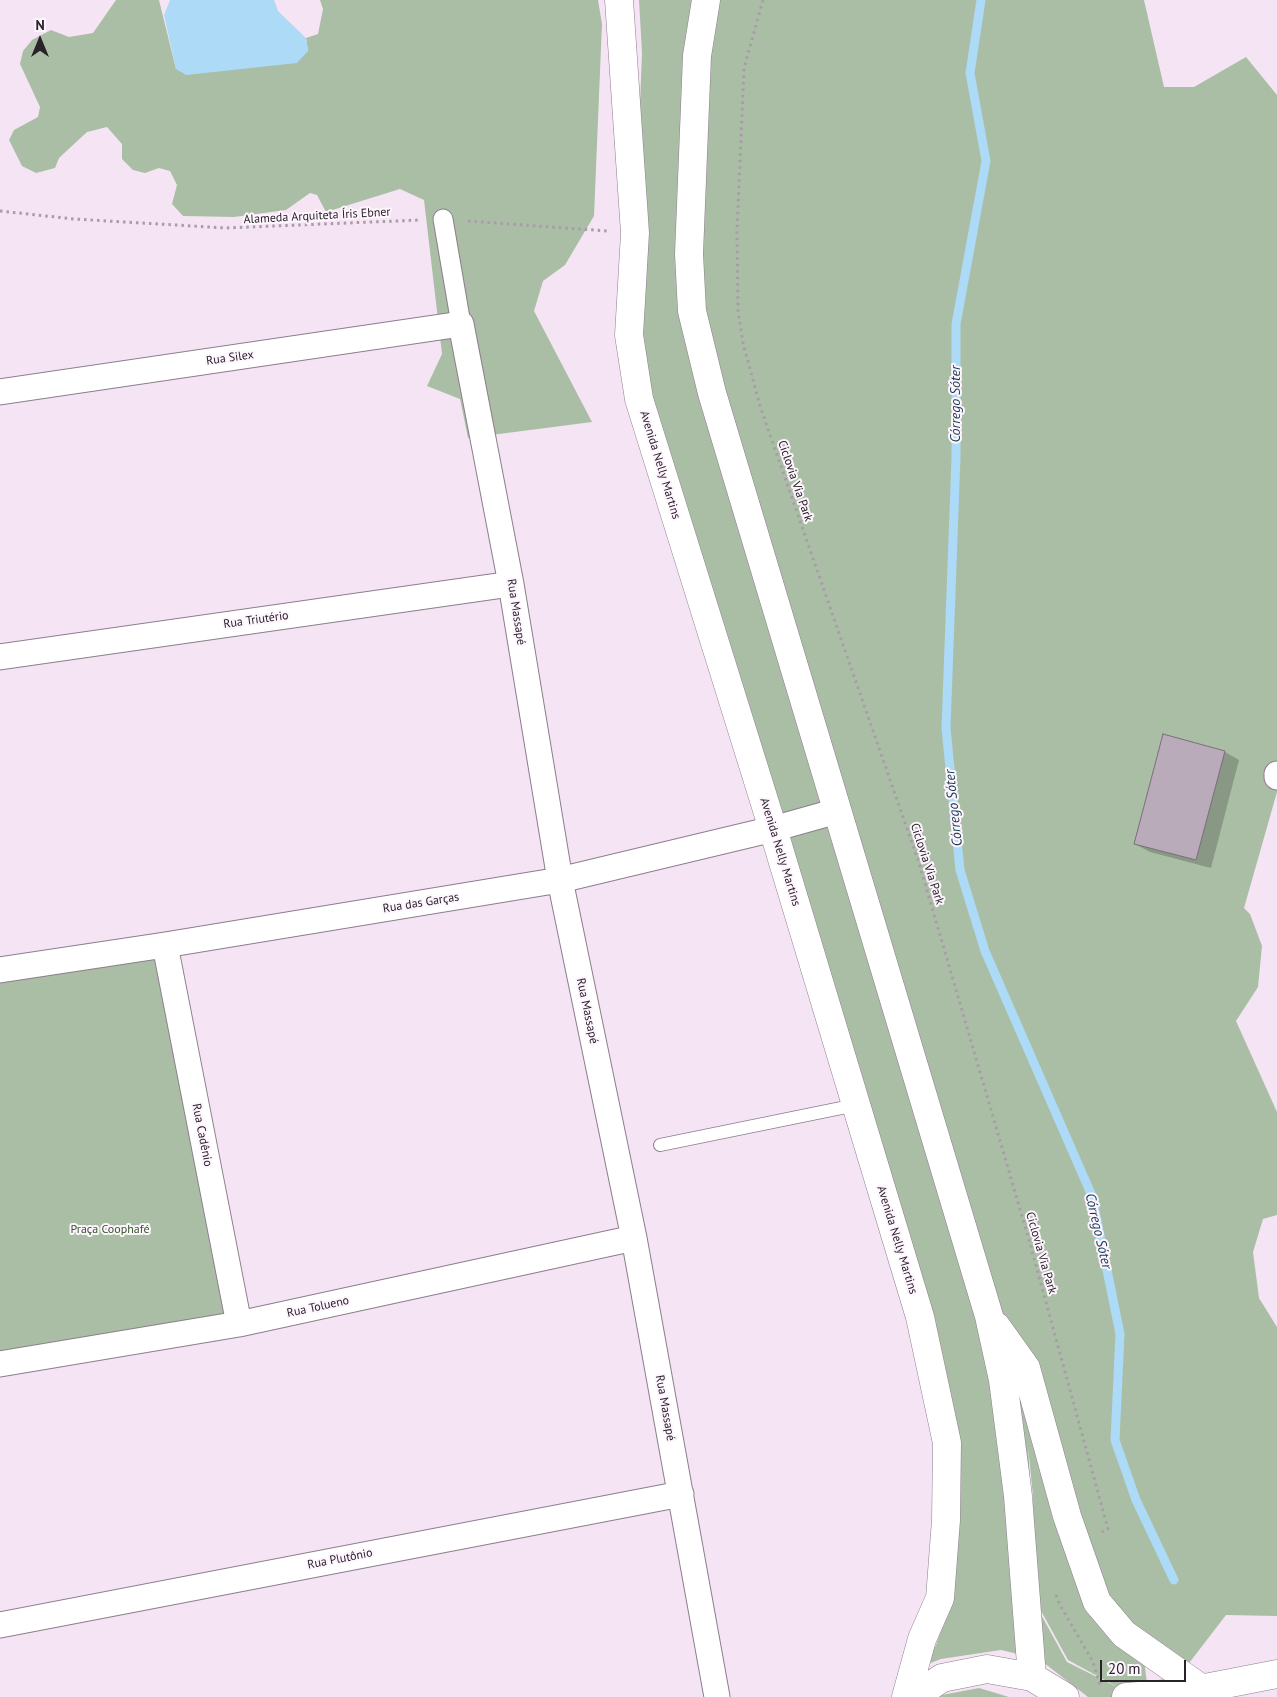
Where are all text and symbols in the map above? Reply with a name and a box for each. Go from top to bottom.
north arrow [15,15,65,65]
text: N [35,16,45,34]
street label: Alameda Arquiteta Íris Ebner [243,205,391,227]
street label: Rua Silex [205,348,255,368]
water label: Córrego Sóter [948,366,964,442]
street label: Avenida Nelly Martins [637,409,683,521]
street label: Ciclovia Via Park [774,439,816,523]
street label: Rua Massapé [504,578,528,646]
street label: Rua Triutério [223,608,289,632]
water label: Córrego Sóter [942,769,966,847]
street label: Avenida Nelly Martins [757,796,803,908]
street label: Ciclovia Via Park [907,822,947,906]
street label: Rua das Garças [382,890,460,916]
street label: Rua Massapé [573,977,601,1045]
street label: Rua Cadênio [189,1102,215,1168]
street label: Avenida Nelly Martins [874,1184,920,1296]
water label: Córrego Sóter [1081,1192,1115,1270]
street label: Ciclovia Via Park [1022,1210,1060,1296]
park label: Praça Coophafé [71,1223,149,1237]
street label: Rua Tolueno [286,1293,350,1321]
street label: Rua Massapé [652,1374,678,1442]
street label: Rua Plutônio [306,1546,374,1572]
scale bar [1102,1650,1188,1682]
text: 20 m [1108,1659,1141,1678]

